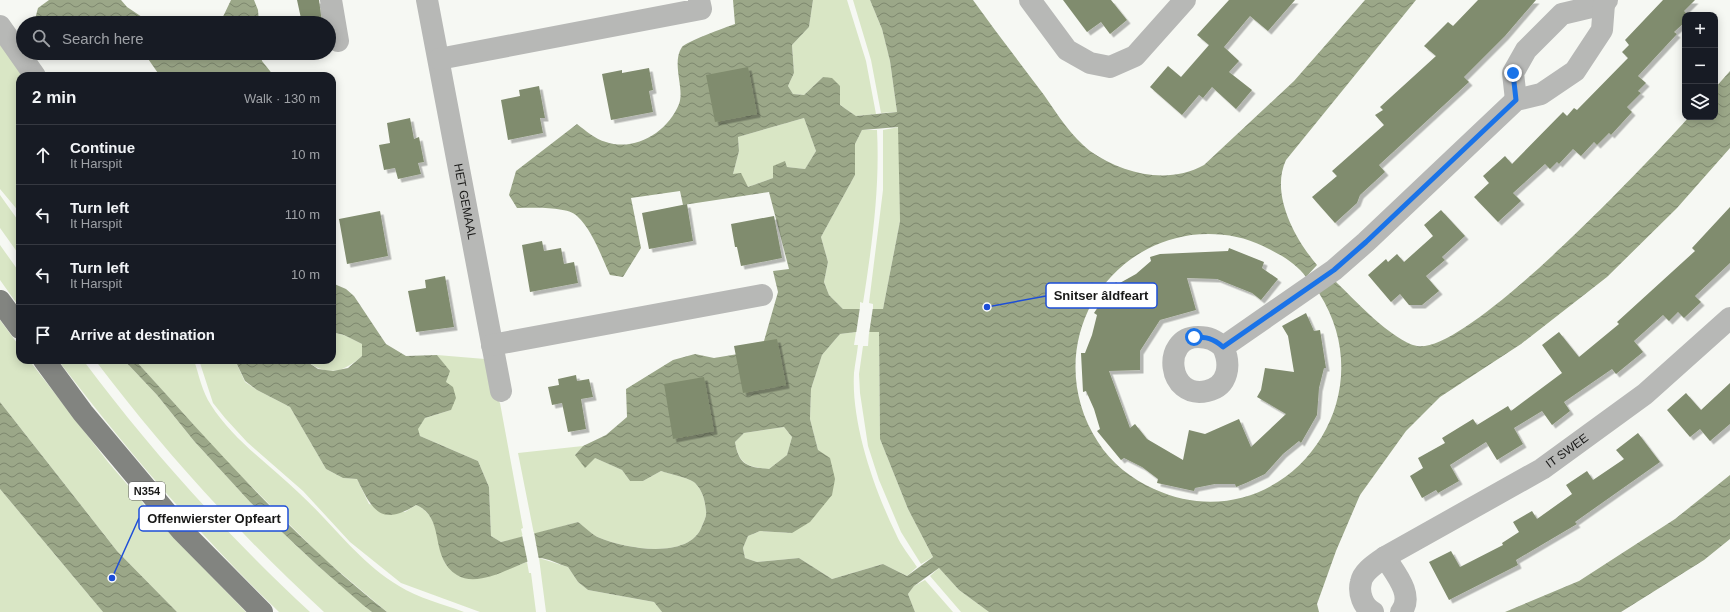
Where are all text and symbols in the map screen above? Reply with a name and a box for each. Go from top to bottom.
map controls [1682,12,1718,120]
button: + [1682,12,1718,48]
search box [16,16,336,60]
icon: search [30,27,52,49]
text: Search here [62,30,144,47]
button: − [1682,48,1718,84]
route end [1504,64,1522,82]
button: layers [1682,84,1718,120]
text: 2 min [32,88,76,107]
text: Walk · 130 m [244,91,320,106]
text: Continue [70,139,135,156]
icon: ahead [32,144,54,166]
text: 10 m [291,147,320,162]
text: It Harspit [70,156,122,171]
street label: HET GEMAAL [451,162,479,241]
text: Turn left [70,199,129,216]
icon: left [32,204,54,226]
text: 110 m [285,207,320,222]
text: It Harspit [70,216,122,231]
text: Turn left [70,259,129,276]
icon: left [32,264,54,286]
text: 10 m [291,267,320,282]
text: It Harspit [70,276,122,291]
callout: Snitser âldfeart [1046,283,1157,308]
text: Snitser âldfeart [1054,288,1149,303]
icon: arrive [32,324,54,346]
text: Arrive at destination [70,326,215,343]
route start [1185,328,1203,346]
street label: IT SWEE [1543,431,1591,471]
road number: N354 [129,482,165,500]
callout: Offenwierster Opfeart [139,506,288,531]
text: Offenwierster Opfeart [147,511,281,526]

